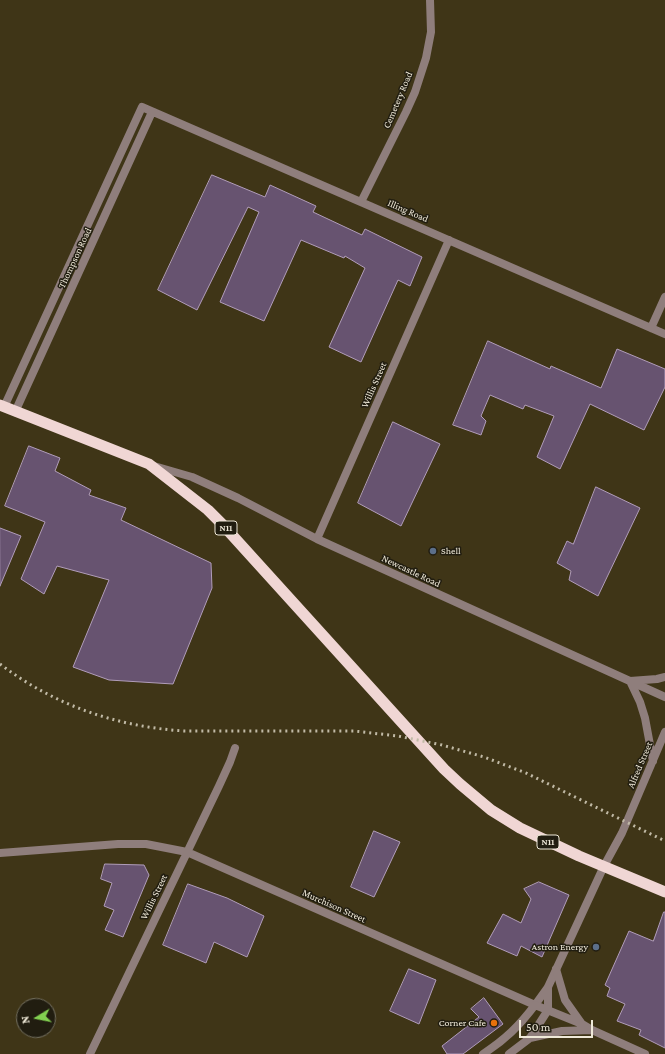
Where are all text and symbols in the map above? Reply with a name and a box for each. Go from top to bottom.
street label: Cemetery Road [381,70,415,130]
street label: Illing Road [386,197,430,225]
street label: Thompson Road [56,226,94,290]
street label: Willis Street [359,360,389,410]
road number: N11 [215,521,237,535]
place label: Shell [441,545,461,557]
marker: Shell [428,546,438,556]
street label: Newcastle Road [380,552,442,590]
street label: Alfred Street [625,740,655,790]
road number: N11 [537,835,559,849]
street label: Willis Street [138,872,170,922]
street label: Murchison Street [300,887,368,925]
place label: Astron Energy [532,941,588,953]
marker: Astron Energy [591,942,601,952]
north arrow [16,998,56,1038]
scale bar [521,1012,595,1038]
text: N [19,1015,32,1025]
place label: Corner Cafe [439,1017,486,1029]
marker: Corner Cafe [489,1018,499,1028]
text: 50 m [526,1020,550,1034]

